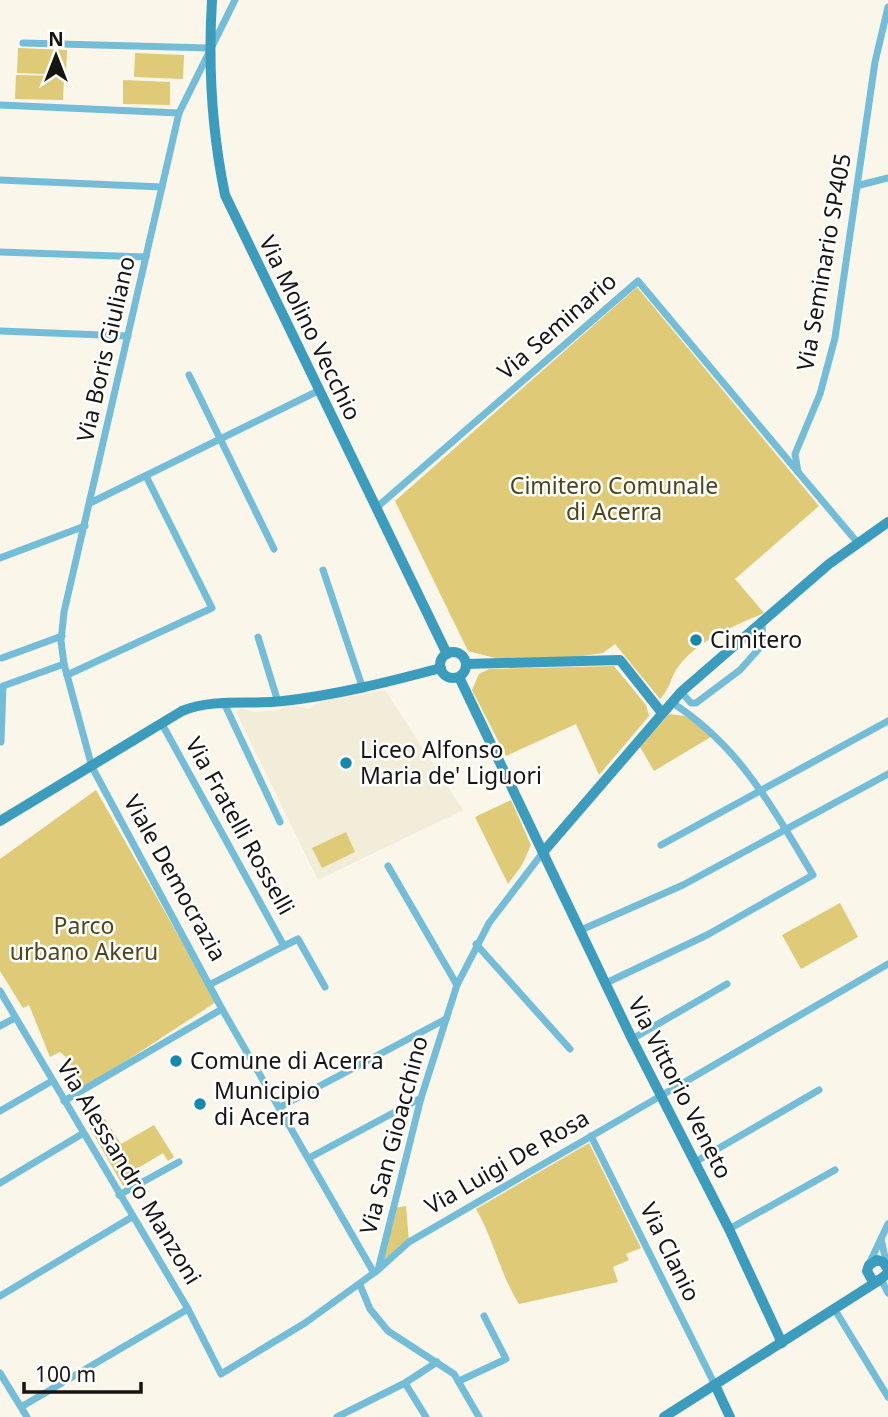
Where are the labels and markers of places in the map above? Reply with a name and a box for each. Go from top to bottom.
place label: Cimitero [710,623,802,655]
marker: Cimitero [688,632,704,648]
place label: Liceo Alfonso Maria de' Liguori [360,733,542,791]
marker: Liceo Alfonso Maria de' Liguori [338,755,354,771]
place label: Comune di Acerra [190,1044,384,1076]
marker: Comune di Acerra [168,1053,184,1069]
place label: Municipio di Acerra [214,1074,320,1132]
marker: Municipio di Acerra [192,1096,208,1112]

